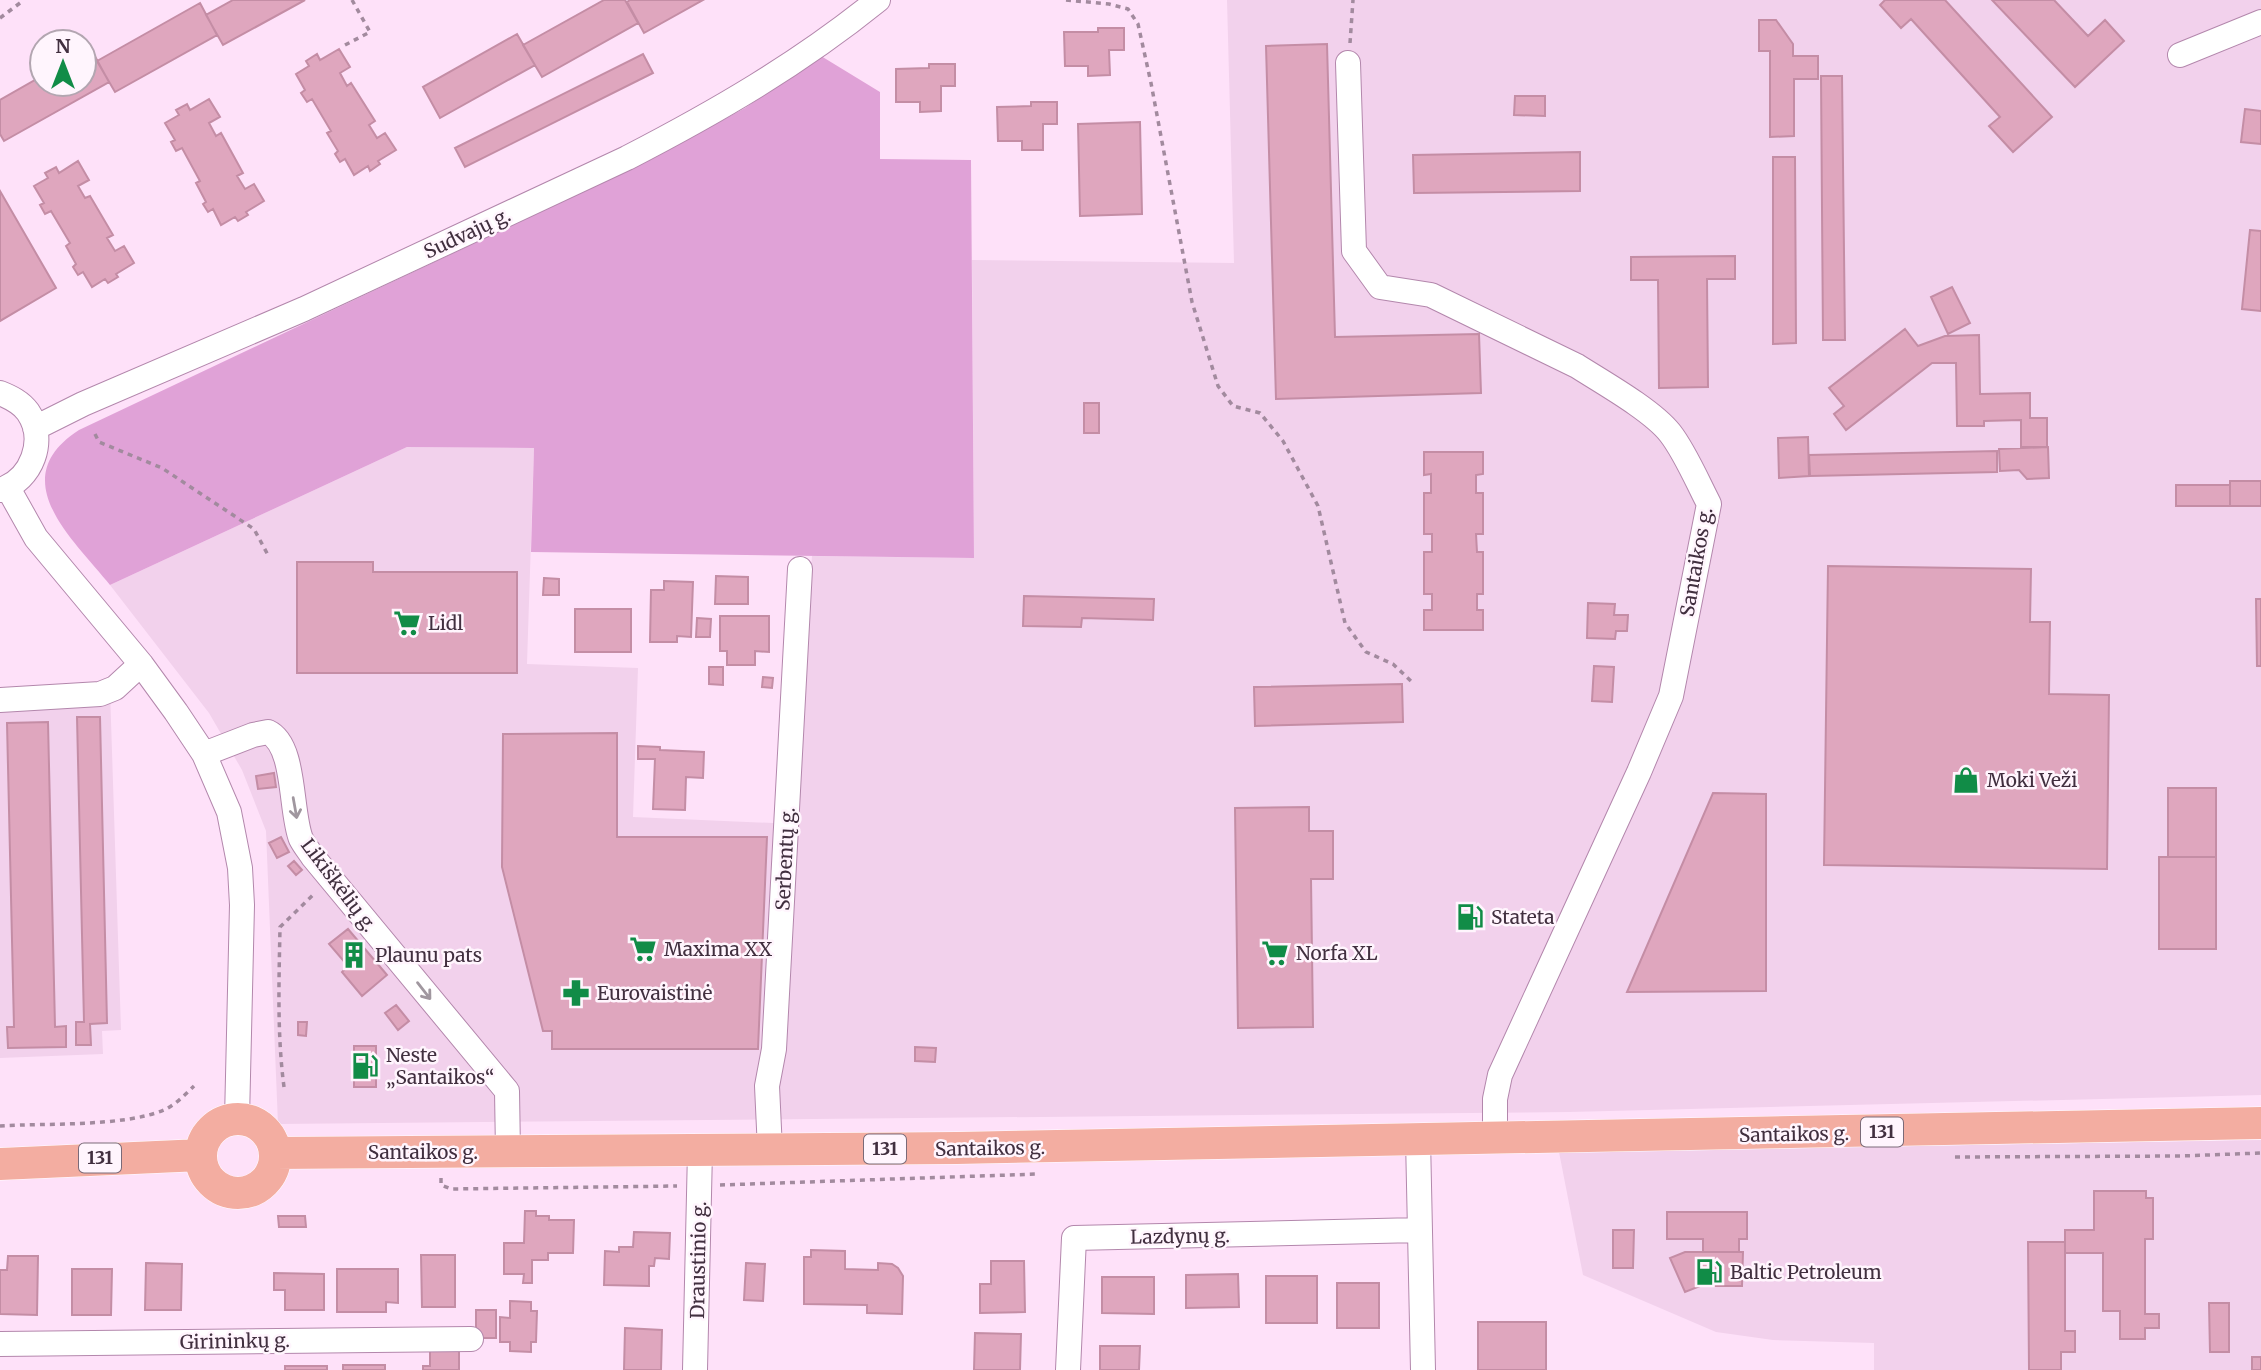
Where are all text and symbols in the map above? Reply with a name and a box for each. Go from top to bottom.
north arrow [28,28,98,98]
text: N [55,34,71,58]
street label: Sudvajų g. [420,202,514,264]
street label: Santaikos g. [1675,506,1717,618]
supermarket icon: Lidl [392,608,422,638]
place label: Lidl [428,611,463,635]
shop icon: Moki Veži [1951,765,1981,795]
place label: Moki Veži [1987,768,2077,792]
one-way arrow [289,796,302,819]
street label: Serbentų g. [770,807,800,911]
street label: Likiškėlių g. [296,834,382,936]
fuel station icon: Stateta [1455,902,1485,932]
place label: Stateta [1491,905,1554,929]
supermarket icon: Maxima XX [628,934,658,964]
place label: Maxima XX [664,937,772,961]
supermarket icon: Norfa XL [1260,938,1290,968]
building icon: Plaunu pats [339,940,369,970]
place label: Norfa XL [1296,941,1378,965]
place label: Plaunu pats [375,943,482,967]
pharmacy icon: Eurovaistinė [561,978,591,1008]
one-way arrow [417,981,432,1000]
place label: Eurovaistinė [597,981,712,1005]
place label: Neste „Santaikos“ [386,1043,494,1089]
fuel station icon: Neste „Santaikos“ [350,1051,380,1081]
road number: 131 [1861,1118,1903,1147]
street label: Santaikos g. [1739,1121,1849,1147]
road number: 131 [864,1134,906,1164]
street label: Santaikos g. [935,1135,1045,1161]
street label: Santaikos g. [368,1140,478,1164]
road number: 131 [79,1143,121,1172]
street label: Draustinio g. [685,1201,711,1319]
street label: Lazdynų g. [1130,1223,1230,1249]
fuel station icon: Baltic Petroleum [1694,1257,1724,1287]
place label: Baltic Petroleum [1730,1260,1882,1284]
street label: Girininkų g. [180,1328,290,1354]

